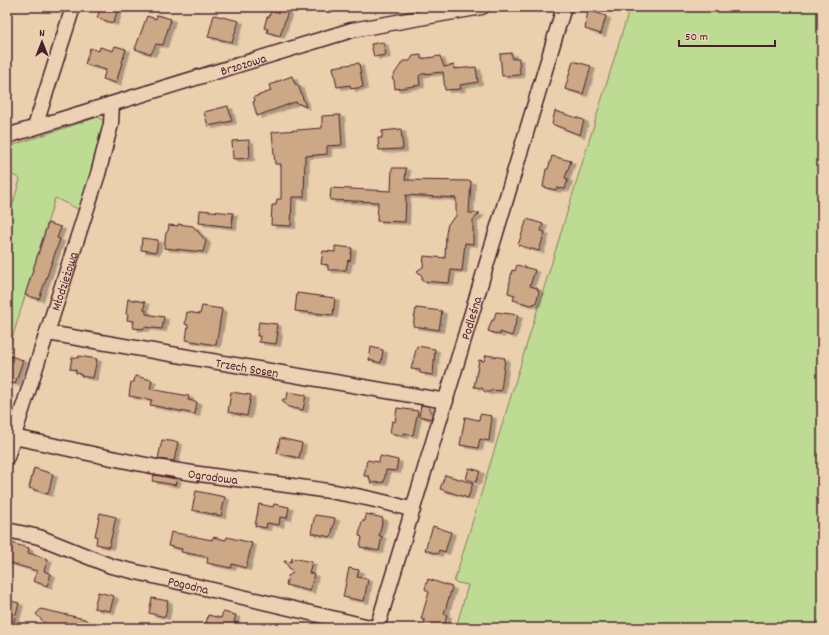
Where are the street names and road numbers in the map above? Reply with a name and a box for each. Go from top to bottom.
street label: Brzozowa [219,50,270,82]
street label: Młodzieżowa [48,249,85,314]
street label: Podleśna [457,294,489,342]
street label: Trzech Sosen [214,355,280,384]
street label: Ogrodowa [187,465,240,491]
street label: Pogodna [166,573,211,601]

